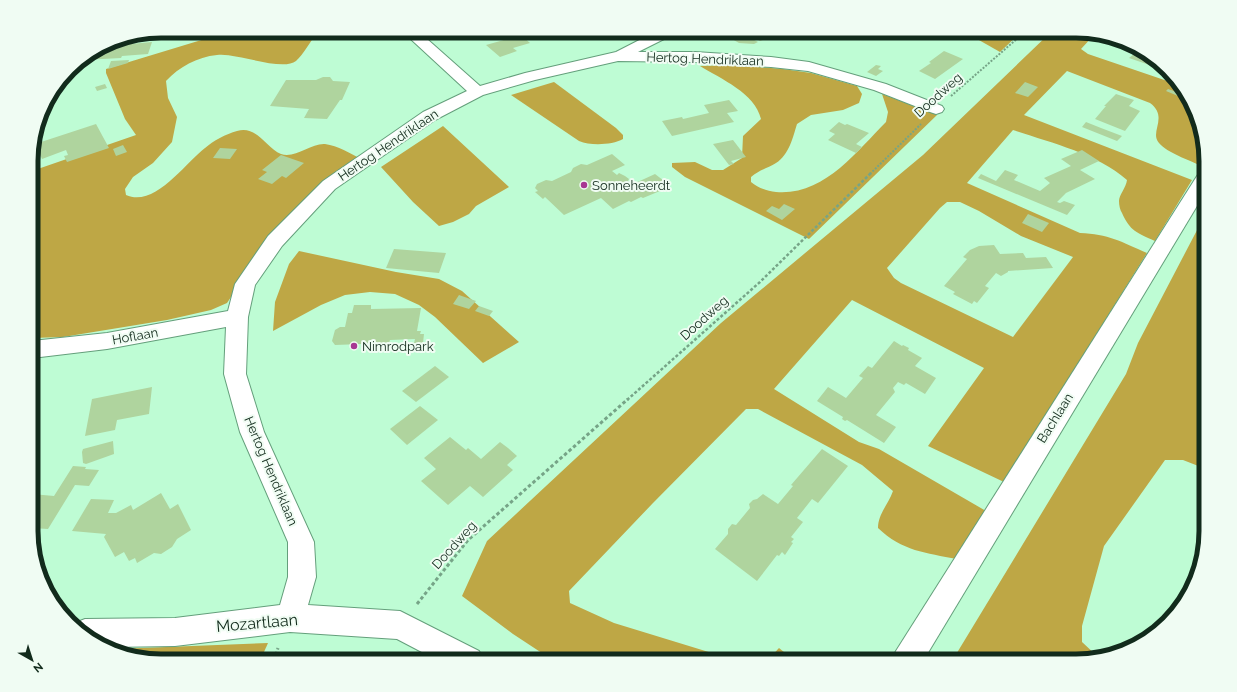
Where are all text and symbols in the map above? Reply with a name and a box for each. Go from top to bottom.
street label: Hertog Hendriklaan [646,49,764,69]
street label: Doodweg [911,70,965,120]
street label: Hertog Hendriklaan [335,106,441,184]
place label: Sonneheerdt [592,178,671,193]
marker: Sonneheerdt [579,180,589,190]
street label: Doodweg [677,293,731,343]
street label: Hoflaan [111,325,159,347]
place label: Nimrodpark [362,339,434,354]
marker: Nimrodpark [349,341,359,351]
street label: Bachlaan [1034,390,1076,446]
street label: Hertog Hendriklaan [241,414,301,528]
street label: Doodweg [429,518,479,572]
street label: Mozartlaan [215,610,299,636]
north arrow [12,640,52,680]
text: N [31,660,45,675]

